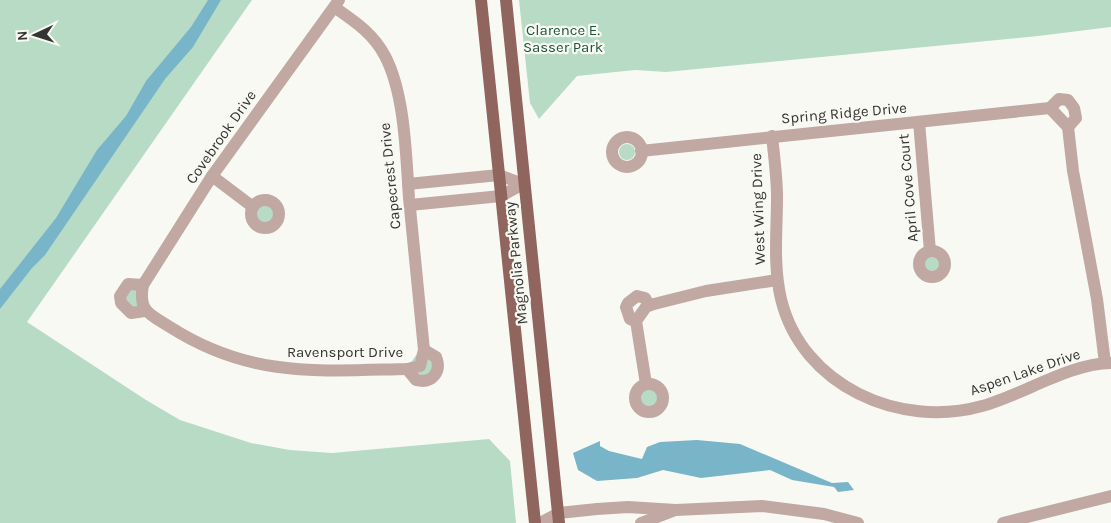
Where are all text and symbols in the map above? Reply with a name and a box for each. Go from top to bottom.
north arrow [10,10,60,60]
park label: Clarence E. Sasser Park [523,21,603,56]
text: N [14,30,31,41]
street label: Covebrook Drive [182,87,260,187]
street label: Spring Ridge Drive [780,99,908,127]
street label: Capecrest Drive [375,122,405,230]
street label: April Cove Court [894,133,922,243]
street label: West Wing Drive [747,153,769,265]
street label: Magnolia Parkway [501,201,531,325]
street label: Ravensport Drive [287,343,403,361]
street label: Aspen Lake Drive [967,345,1083,399]

